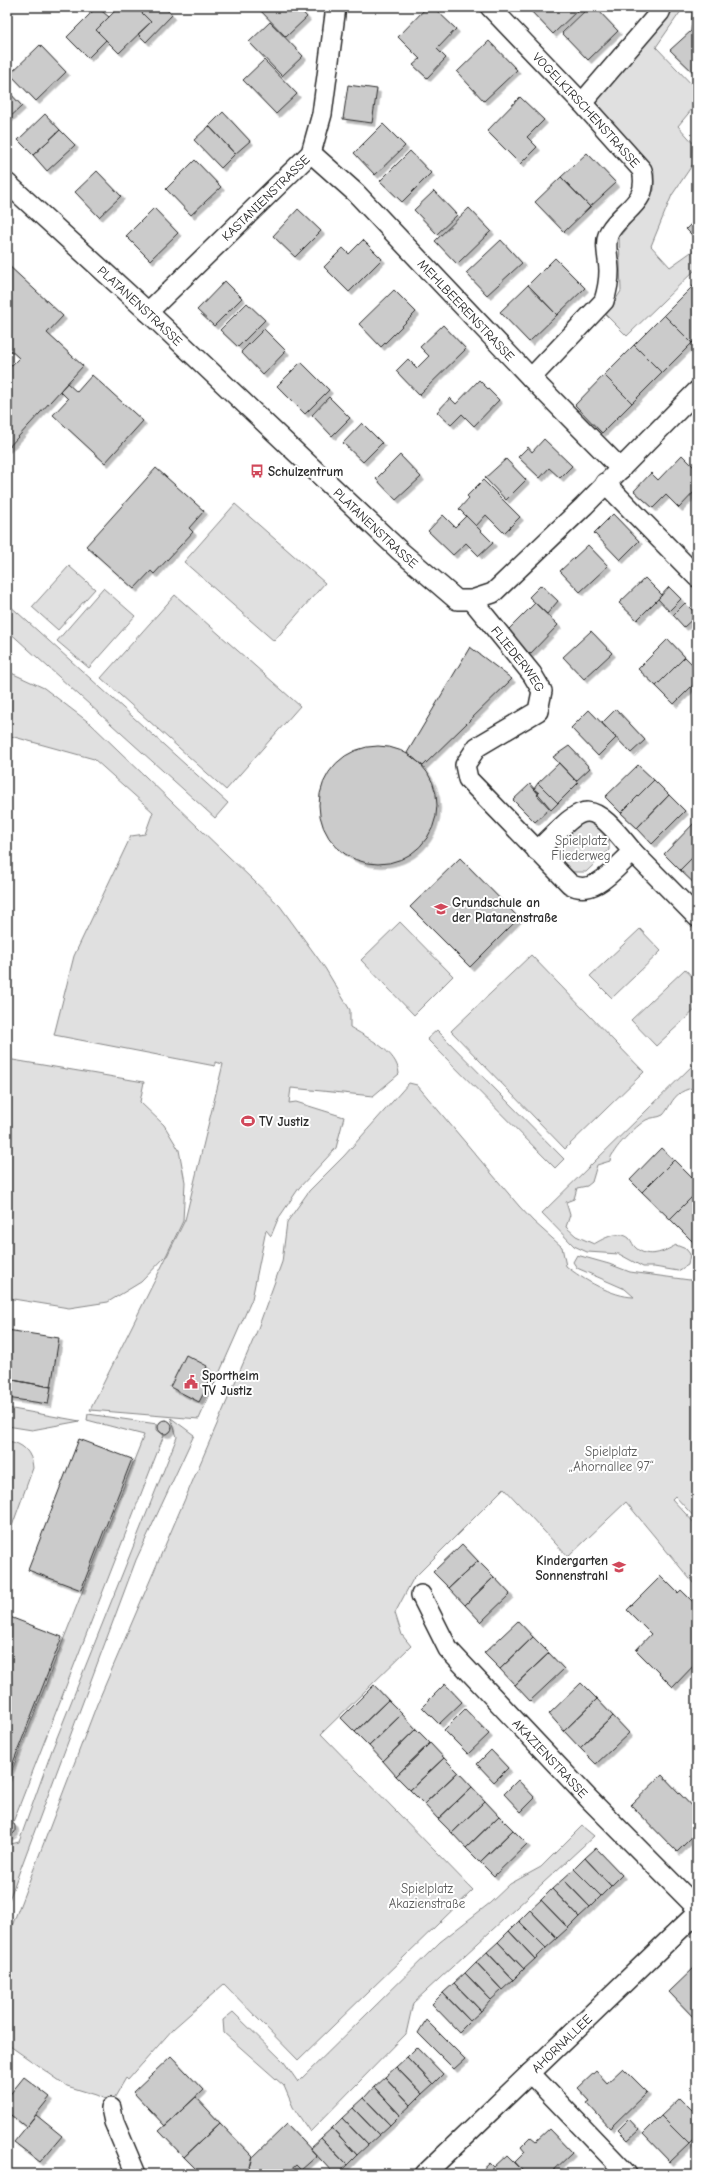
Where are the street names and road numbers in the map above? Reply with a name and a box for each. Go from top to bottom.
street label: VOGELKIRSCHENSTRASSE [529,49,643,171]
street label: KASTANIENSTRASSE [219,152,313,244]
street label: MEHLBEERENSTRASSE [415,256,518,364]
street label: PLATANENSTRASSE [95,263,186,349]
street label: PLATANENSTRASSE [330,485,421,571]
street label: FLIEDERWEG [488,623,548,695]
street label: AKAZIENSTRASSE [509,1716,591,1801]
street label: AHORNALLEE [528,2011,595,2076]

